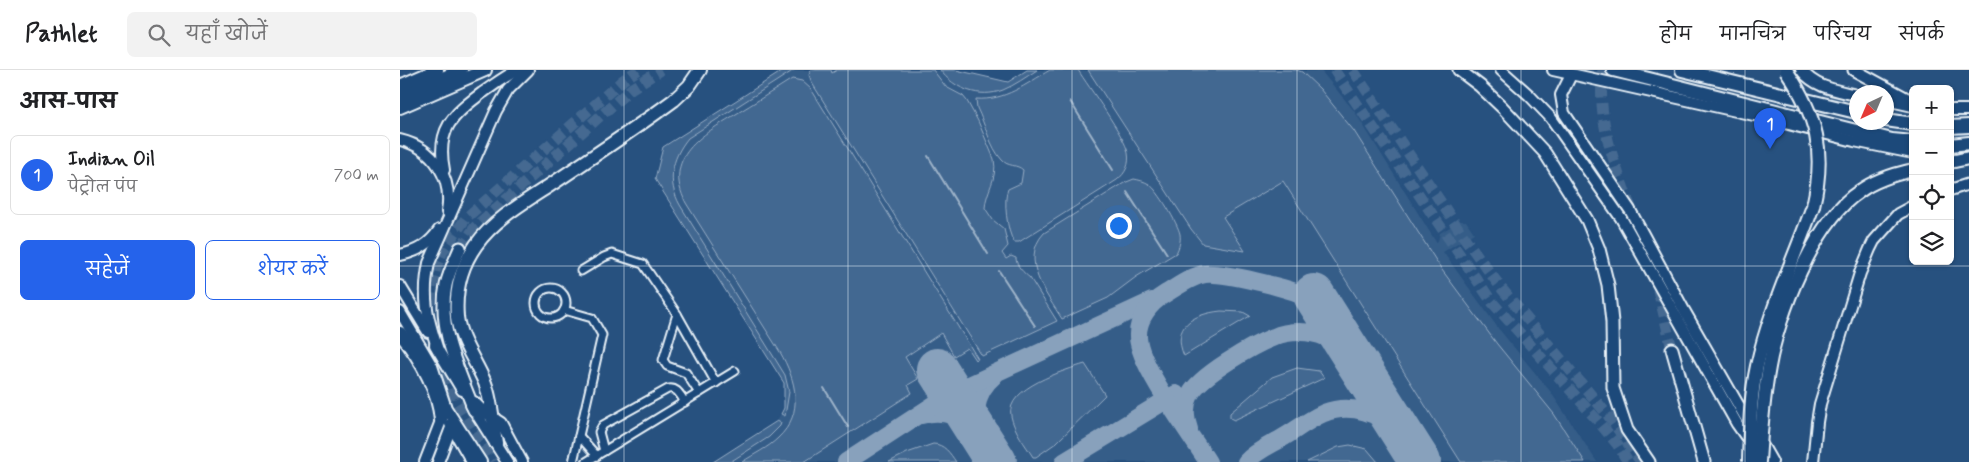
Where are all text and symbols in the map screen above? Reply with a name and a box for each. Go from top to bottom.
search box [127,12,477,57]
text: Pathlet [25,19,97,50]
icon: search [145,21,173,49]
text: यहाँ खोजें [185,22,267,47]
text: होम [1660,23,1692,47]
text: मानचित्र [1720,23,1786,47]
text: परिचय [1814,23,1871,47]
text: संपर्क [1899,23,1944,47]
north arrow [1849,85,1894,130]
map controls [1909,85,1954,265]
button: + [1909,85,1954,130]
text: आस-पास [20,88,117,116]
pin: 1 [1754,108,1786,149]
button: − [1909,130,1954,175]
text: Indian Oil [68,147,155,172]
text: 1 [33,165,41,186]
text: 700 m [333,165,379,186]
button: locate [1909,175,1954,220]
text: पेट्रोल पंप [68,177,137,198]
your location [1106,213,1132,239]
button: layers [1909,220,1954,265]
button: सहेजें [20,240,195,300]
button: शेयर करें [205,240,380,300]

